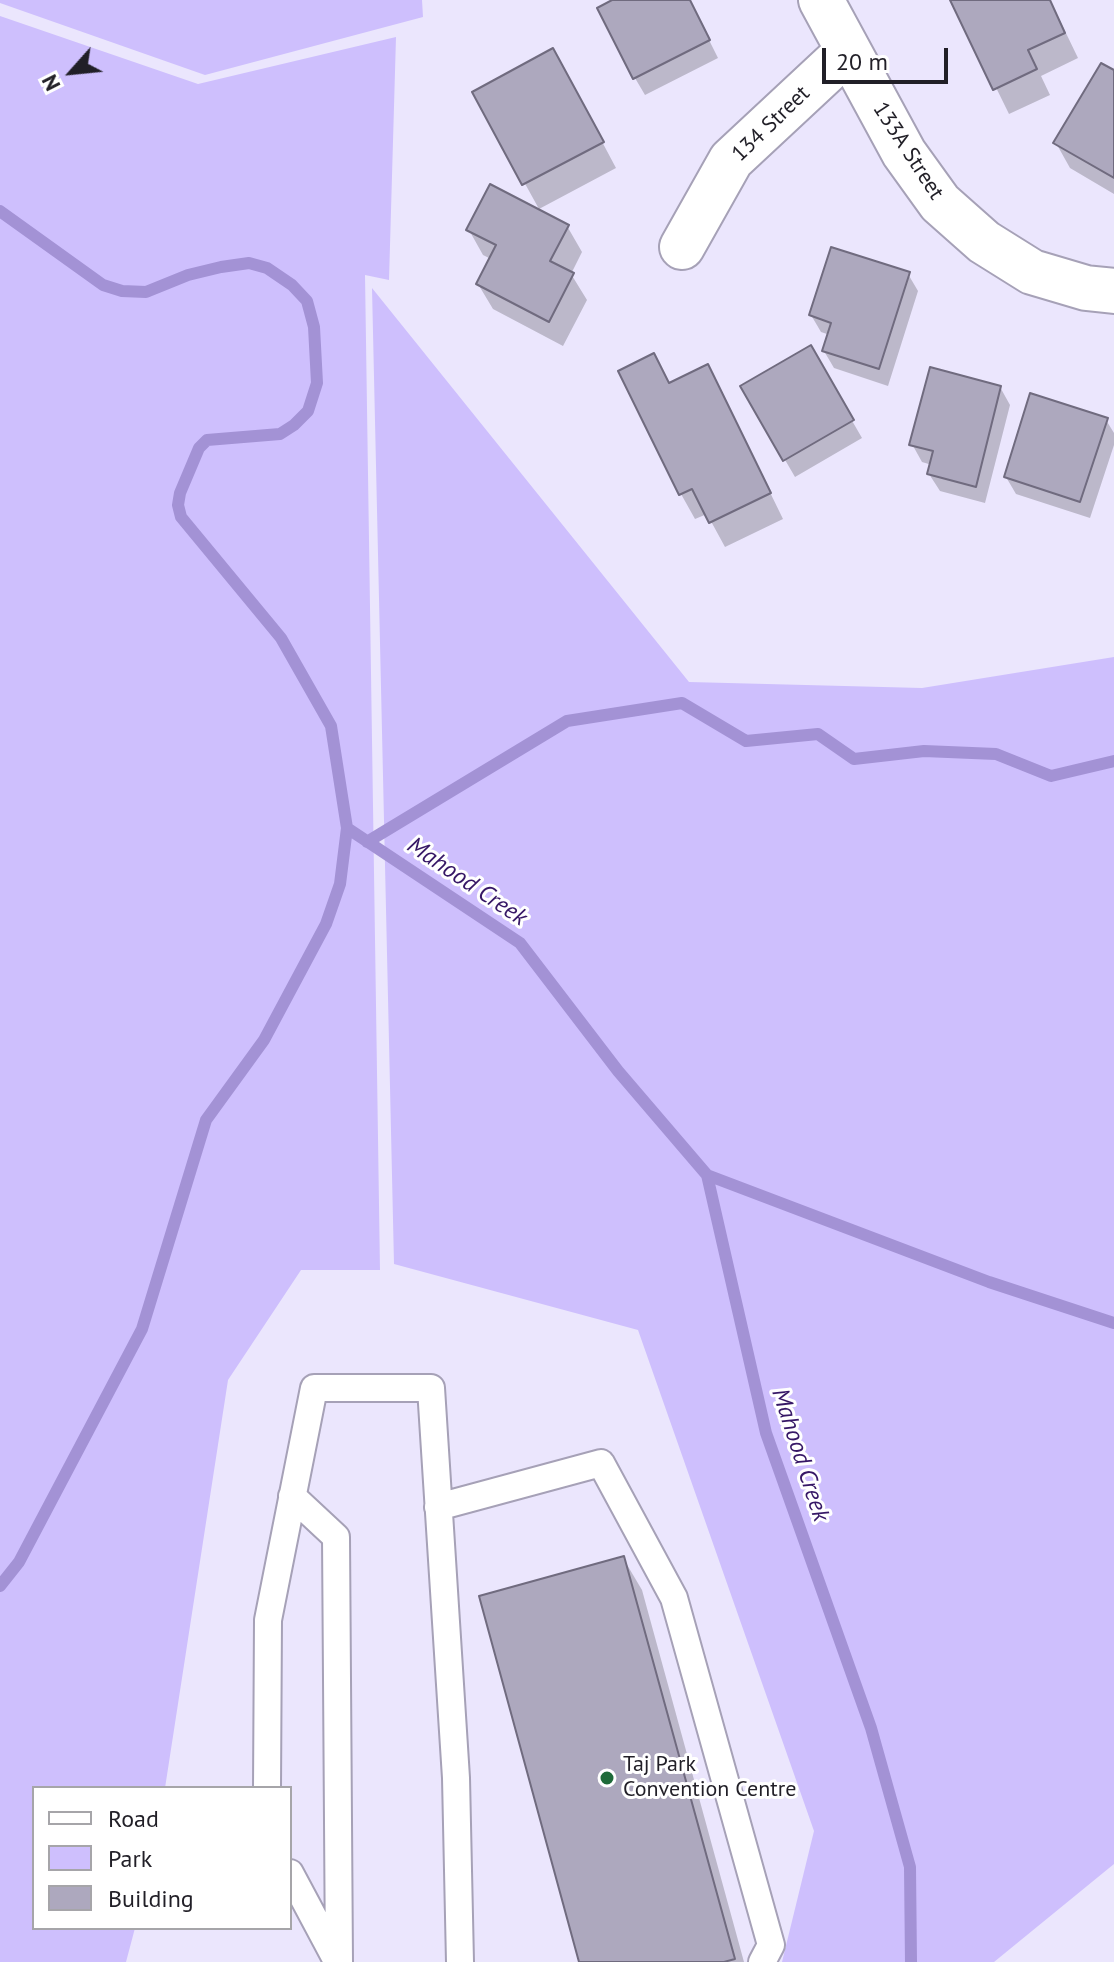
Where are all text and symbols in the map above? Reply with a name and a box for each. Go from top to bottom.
north arrow [32,32,112,112]
scale bar [826,32,952,82]
text: 20 m [836,46,888,77]
text: N [35,70,66,96]
street label: 134 Street [727,80,815,168]
street label: 133A Street [867,97,949,205]
water label: Mahood Creek [402,831,532,933]
water label: Mahood Creek [765,1385,835,1525]
place label: Taj Park Convention Centre [623,1752,796,1804]
marker: Taj Park Convention Centre [598,1769,616,1787]
legend [32,1786,292,1930]
text: Road [108,1803,159,1834]
text: Park [108,1843,152,1874]
text: Building [108,1883,194,1914]

